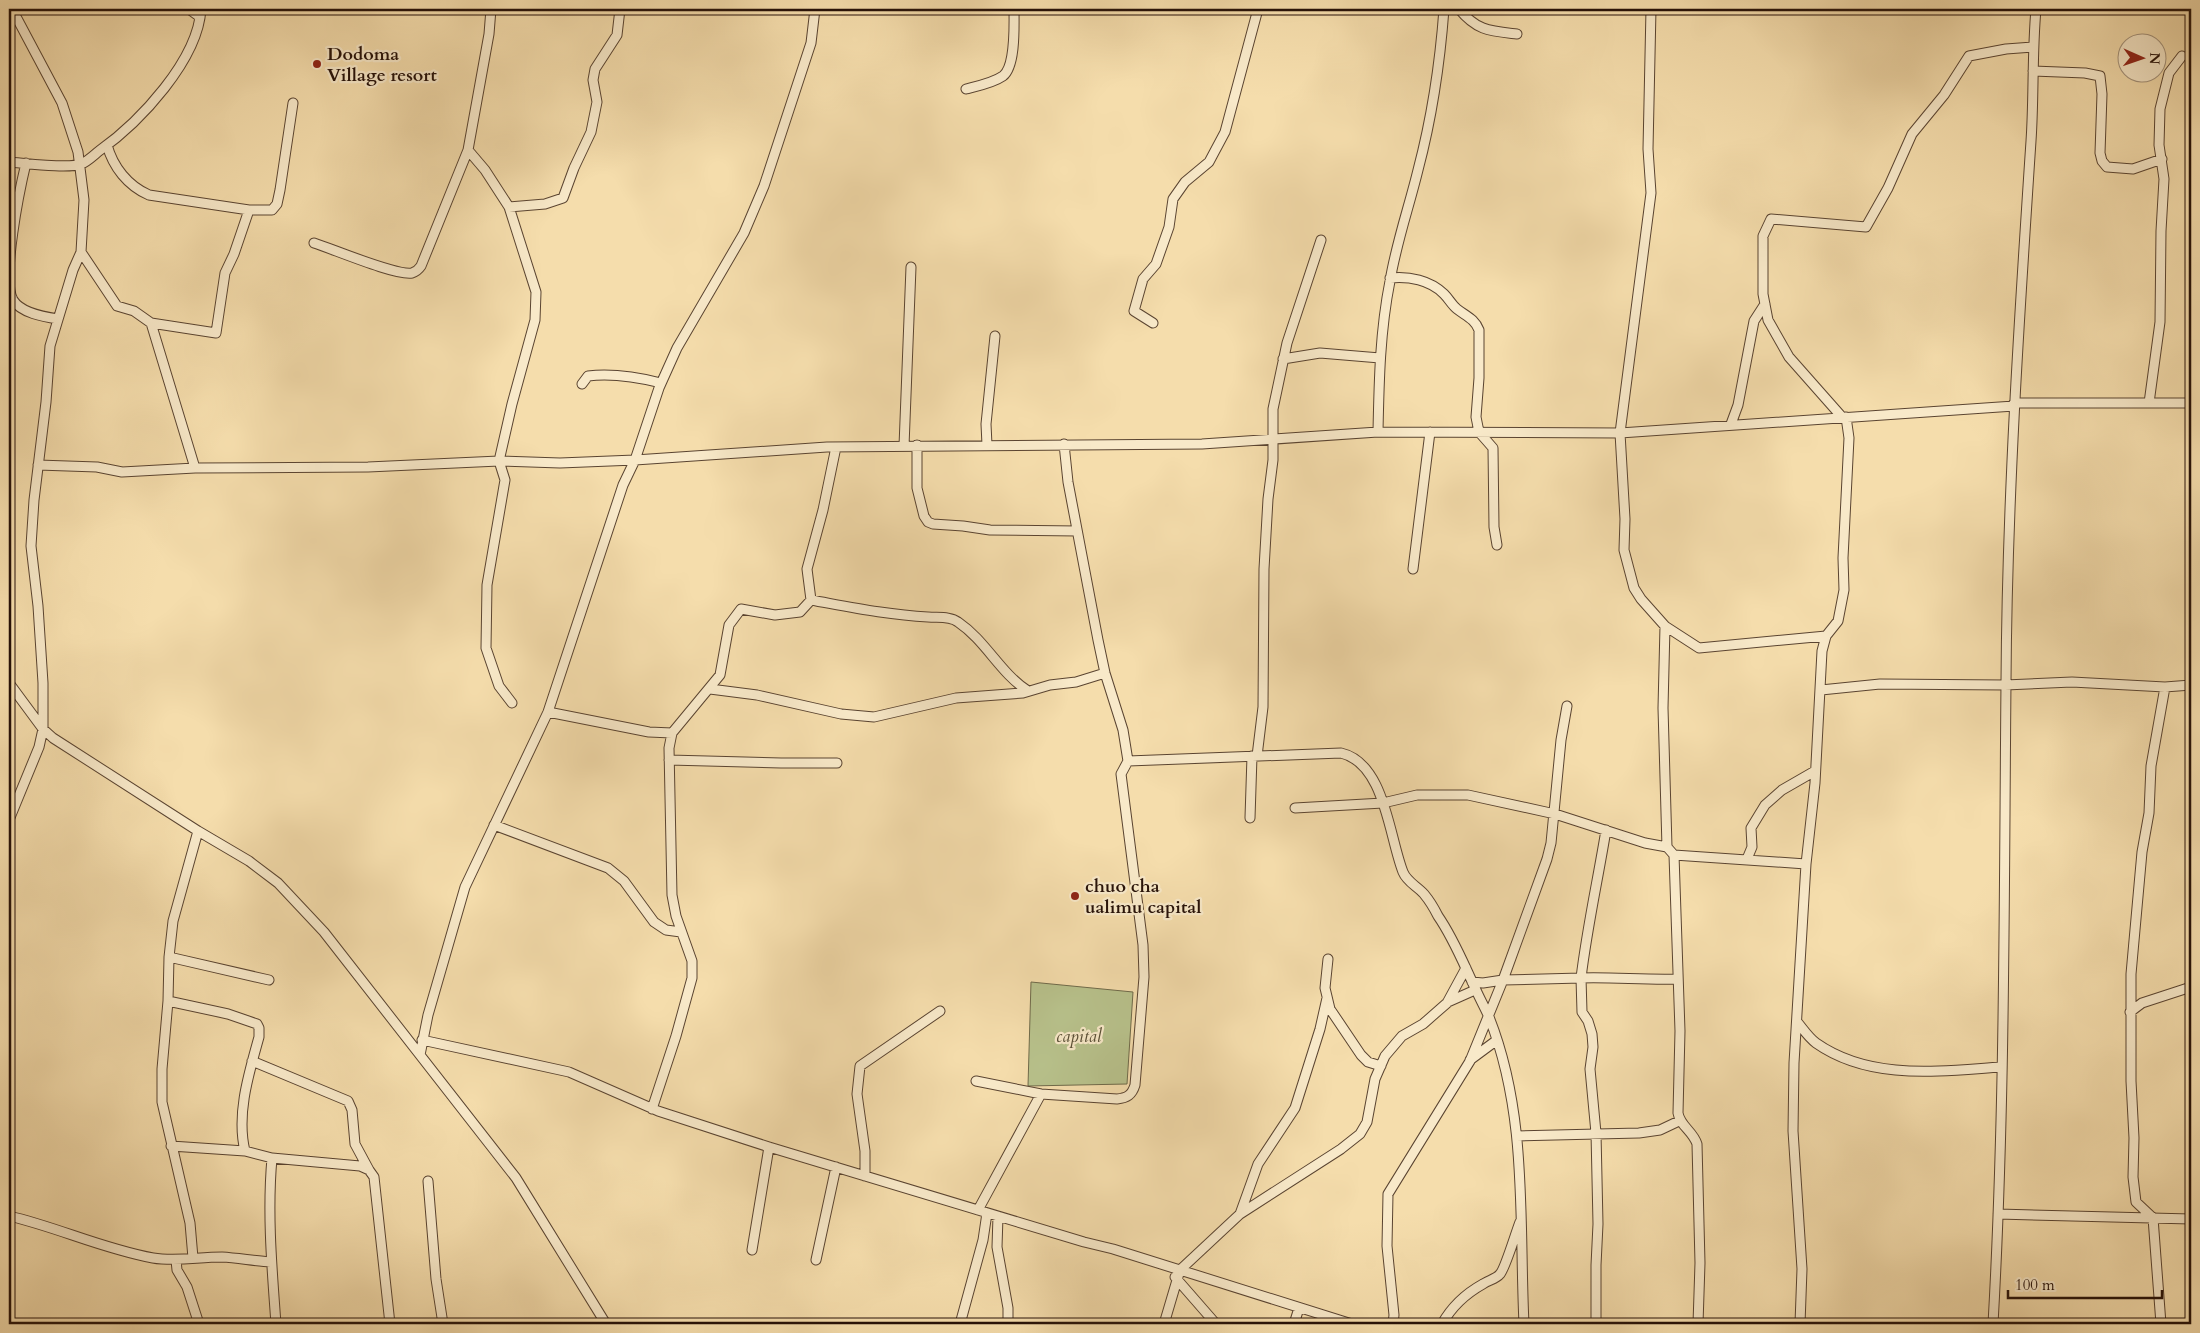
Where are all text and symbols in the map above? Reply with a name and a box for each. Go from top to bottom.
north arrow [2118,32,2168,82]
place label: Dodoma Village resort [327,42,437,88]
text: N [2145,52,2164,65]
marker: Dodoma Village resort [311,58,323,70]
place label: chuo cha ualimu capital [1085,874,1202,920]
marker: chuo cha ualimu capital [1069,890,1081,902]
park label: capital [1056,1024,1103,1049]
scale bar [2008,1268,2161,1300]
text: 100 m [2015,1275,2055,1295]

